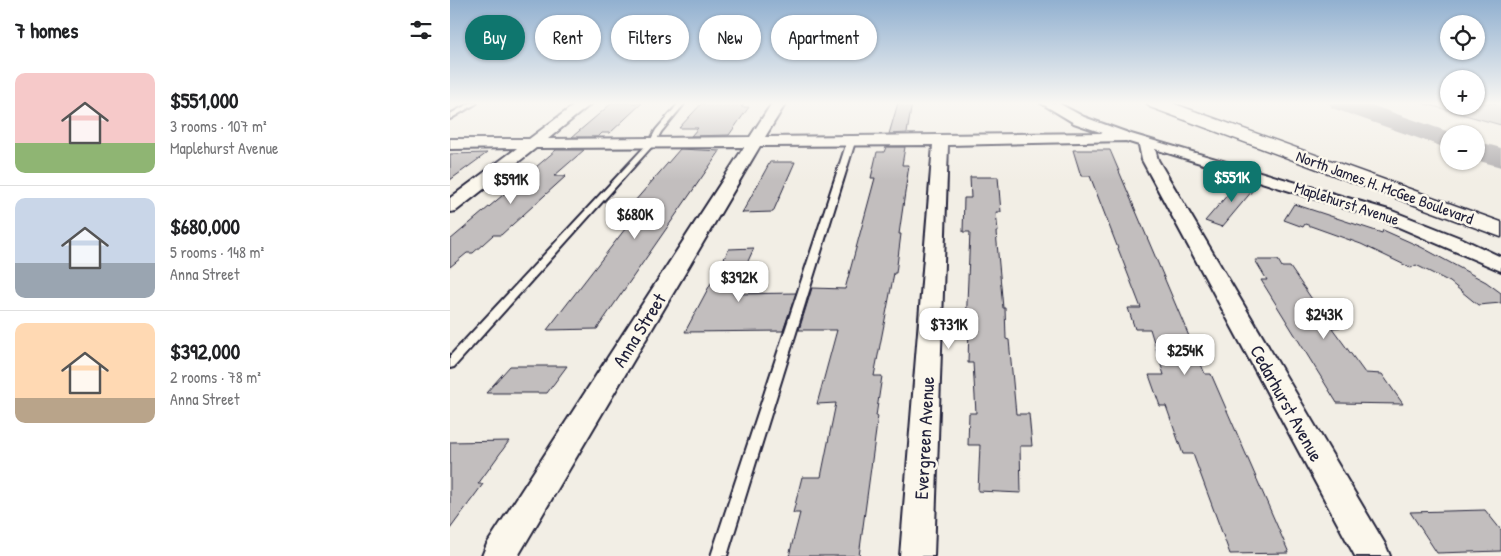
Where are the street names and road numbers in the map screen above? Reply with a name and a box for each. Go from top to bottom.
street label: North James H. McGee Boulevard [1293,145,1477,229]
street label: Maplehurst Avenue [1292,176,1403,230]
street label: Anna Street [606,288,672,372]
street label: Cedarhurst Avenue [1244,340,1330,466]
street label: Evergreen Avenue [908,376,940,500]

